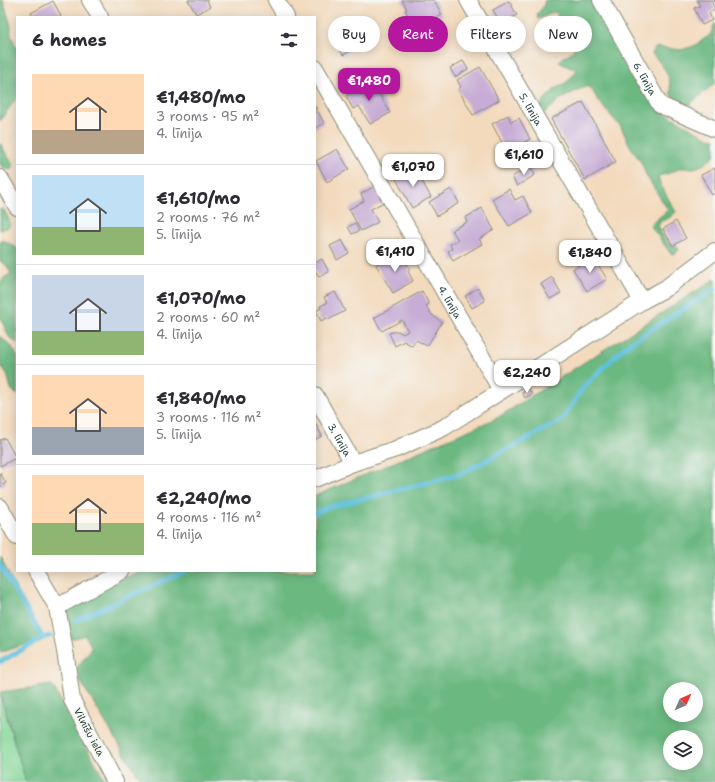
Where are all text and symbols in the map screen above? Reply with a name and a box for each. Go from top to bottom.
chip: Buy [328,16,380,52]
chip: Rent [388,16,448,52]
chip: Filters [456,16,526,52]
chip: New [534,16,592,52]
text: 6 homes [32,29,107,51]
icon: filters [278,29,300,51]
street label: 6. līnija [631,60,660,98]
pin: €1,480 [336,68,402,102]
text: €1,480 [347,72,391,89]
text: €1,480/mo [156,86,246,108]
icon: home [64,90,112,138]
street label: 5. līnija [517,91,546,128]
text: 3 rooms · 95 m² [156,108,259,125]
text: 4. līnija [156,125,202,142]
pin: €1,610 [491,142,557,176]
text: €1,610 [504,146,544,163]
pin: €1,070 [380,154,446,188]
text: €1,070 [391,158,435,175]
text: €1,610/mo [156,187,241,209]
icon: home [64,191,112,239]
text: 2 rooms · 76 m² [156,209,260,226]
text: 5. līnija [156,226,202,243]
pin: €1,410 [362,239,428,273]
pin: €1,840 [557,240,623,274]
text: €1,410 [375,243,415,260]
text: €1,840 [568,244,612,261]
street label: 4. līnija [435,283,465,321]
text: €1,070/mo [156,287,246,309]
icon: home [64,291,112,339]
text: 2 rooms · 60 m² [156,309,260,326]
text: 4. līnija [156,326,202,343]
pin: €2,240 [494,360,560,394]
text: €2,240 [503,364,551,381]
text: €1,840/mo [156,387,246,409]
icon: home [64,391,112,439]
text: 3 rooms · 116 m² [156,409,262,426]
street label: 3. līnija [325,421,355,459]
text: 5. līnija [156,426,202,443]
text: €2,240/mo [156,487,251,509]
icon: home [64,491,112,539]
text: 4 rooms · 116 m² [156,509,262,526]
text: 4. līnija [156,526,202,543]
north arrow [663,682,703,722]
map controls [663,682,703,770]
street label: Vilnīšu iela [71,706,108,759]
button: layers [663,730,703,770]

